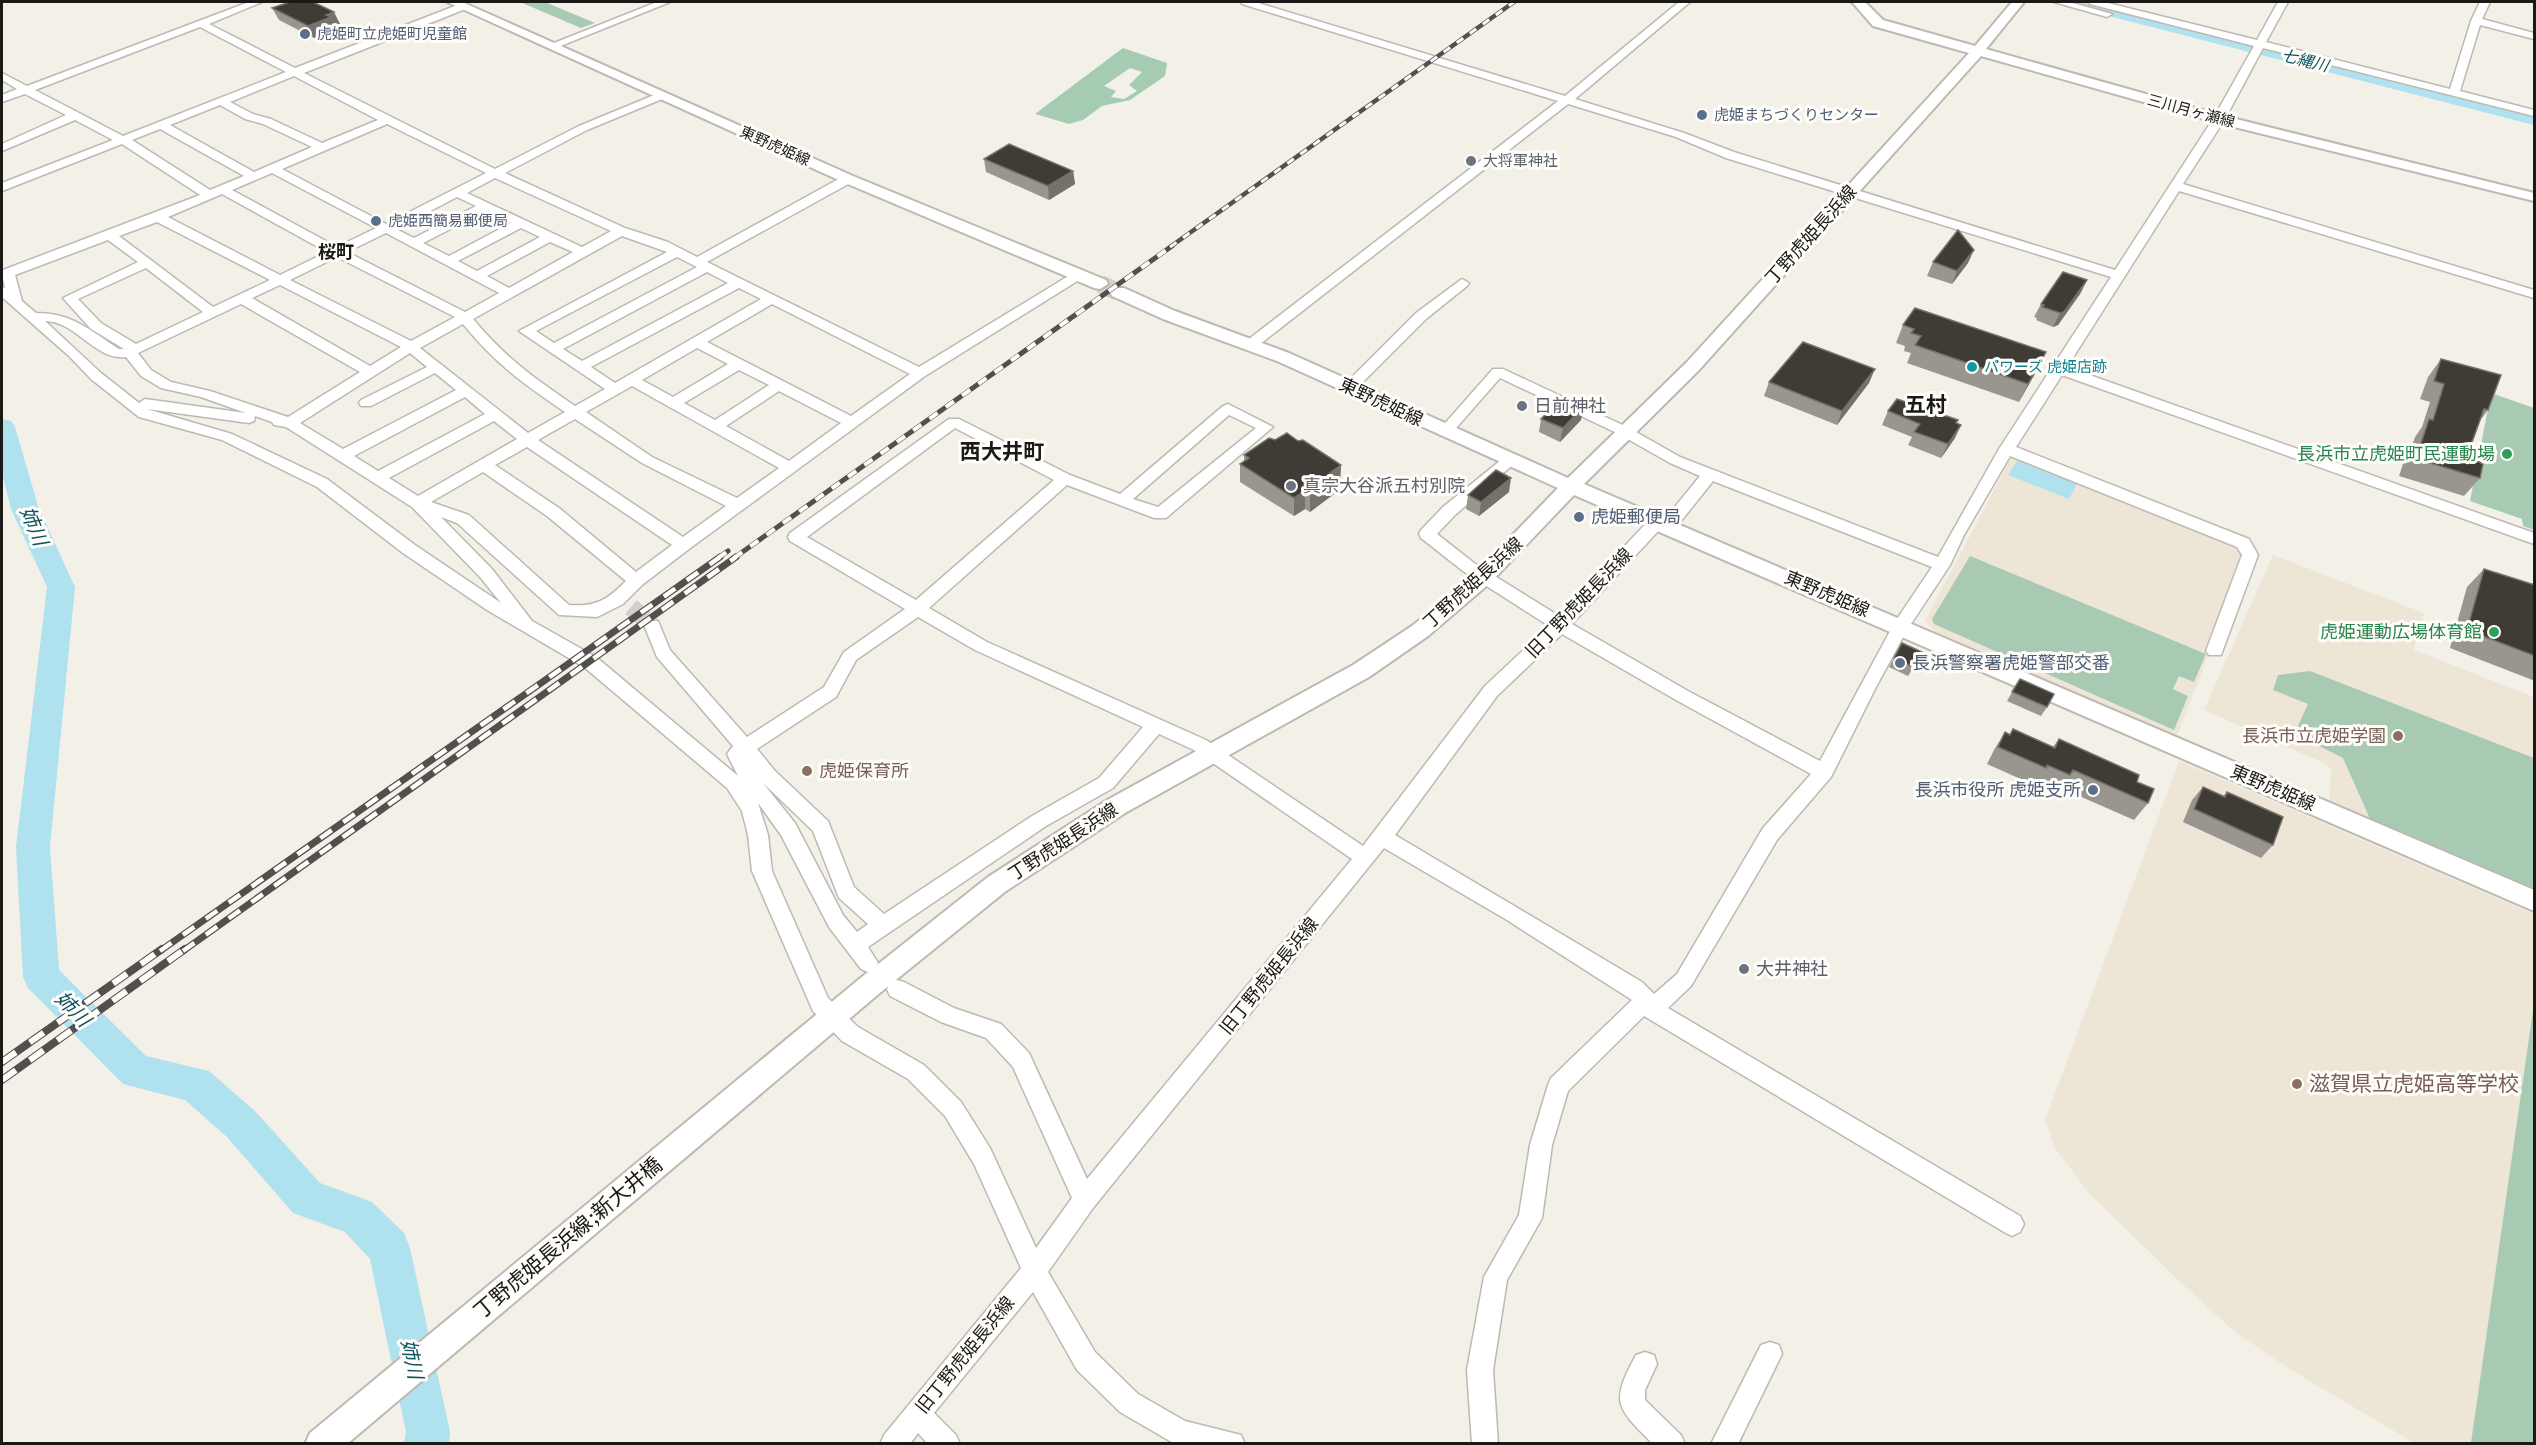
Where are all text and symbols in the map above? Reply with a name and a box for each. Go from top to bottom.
place label: 虎姫町立虎姫町児童館 [317,23,467,43]
marker: 虎姫町立虎姫町児童館 [298,27,312,41]
water label: 七縄川 [2279,44,2333,77]
street label: 三川月ヶ瀬線 [2145,89,2237,131]
place label: 虎姫まちづくりセンター [1714,104,1879,124]
marker: 虎姫まちづくりセンター [1695,108,1709,122]
street label: 東野虎姫線 [737,121,814,169]
place label: 大将軍神社 [1483,150,1558,170]
marker: 大将軍神社 [1464,154,1478,168]
street label: 丁野虎姫長浜線 [1759,179,1861,289]
place label: 虎姫西簡易郵便局 [388,210,508,230]
marker: 虎姫西簡易郵便局 [369,214,383,228]
district label: 桜町 [318,239,354,263]
place label: パワーズ 虎姫店跡 [1984,356,2107,376]
marker: パワーズ 虎姫店跡 [1965,360,1979,374]
street label: 東野虎姫線 [1336,371,1427,431]
district label: 五村 [1905,390,1947,418]
place label: 日前神社 [1534,393,1606,417]
marker: 日前神社 [1515,399,1529,413]
district label: 西大井町 [960,437,1044,465]
place label: 長浜市立虎姫町民運動場 [2297,441,2495,465]
marker: 長浜市立虎姫町民運動場 [2500,447,2514,461]
place label: 真宗大谷派五村別院 [1303,473,1465,497]
marker: 真宗大谷派五村別院 [1284,479,1298,493]
water label: 姉川 [14,502,55,551]
place label: 虎姫郵便局 [1591,504,1681,528]
marker: 虎姫郵便局 [1572,510,1586,524]
street label: 丁野虎姫長浜線 [1417,531,1527,633]
street label: 旧丁野虎姫長浜線 [1520,542,1637,662]
street label: 東野虎姫線 [1781,564,1874,622]
place label: 虎姫運動広場体育館 [2320,619,2482,643]
marker: 虎姫運動広場体育館 [2487,625,2501,639]
place label: 長浜警察署虎姫警部交番 [1912,650,2110,674]
marker: 長浜警察署虎姫警部交番 [1893,656,1907,670]
place label: 長浜市立虎姫学園 [2242,723,2386,747]
marker: 長浜市立虎姫学園 [2391,729,2405,743]
place label: 虎姫保育所 [819,758,909,782]
street label: 東野虎姫線 [2227,758,2320,816]
marker: 虎姫保育所 [800,764,814,778]
place label: 長浜市役所 虎姫支所 [1915,777,2081,801]
marker: 長浜市役所 虎姫支所 [2086,783,2100,797]
street label: 丁野虎姫長浜線 [1003,797,1122,886]
street label: 旧丁野虎姫長浜線 [1214,912,1323,1039]
place label: 大井神社 [1756,956,1828,980]
marker: 大井神社 [1737,962,1751,976]
water label: 姉川 [50,985,98,1034]
place label: 滋賀県立虎姫高等学校 [2309,1069,2519,1097]
marker: 滋賀県立虎姫高等学校 [2290,1077,2304,1091]
street label: 丁野虎姫長浜線;新大井橋 [467,1150,668,1324]
street label: 旧丁野虎姫長浜線 [910,1291,1019,1418]
water label: 姉川 [395,1337,430,1383]

